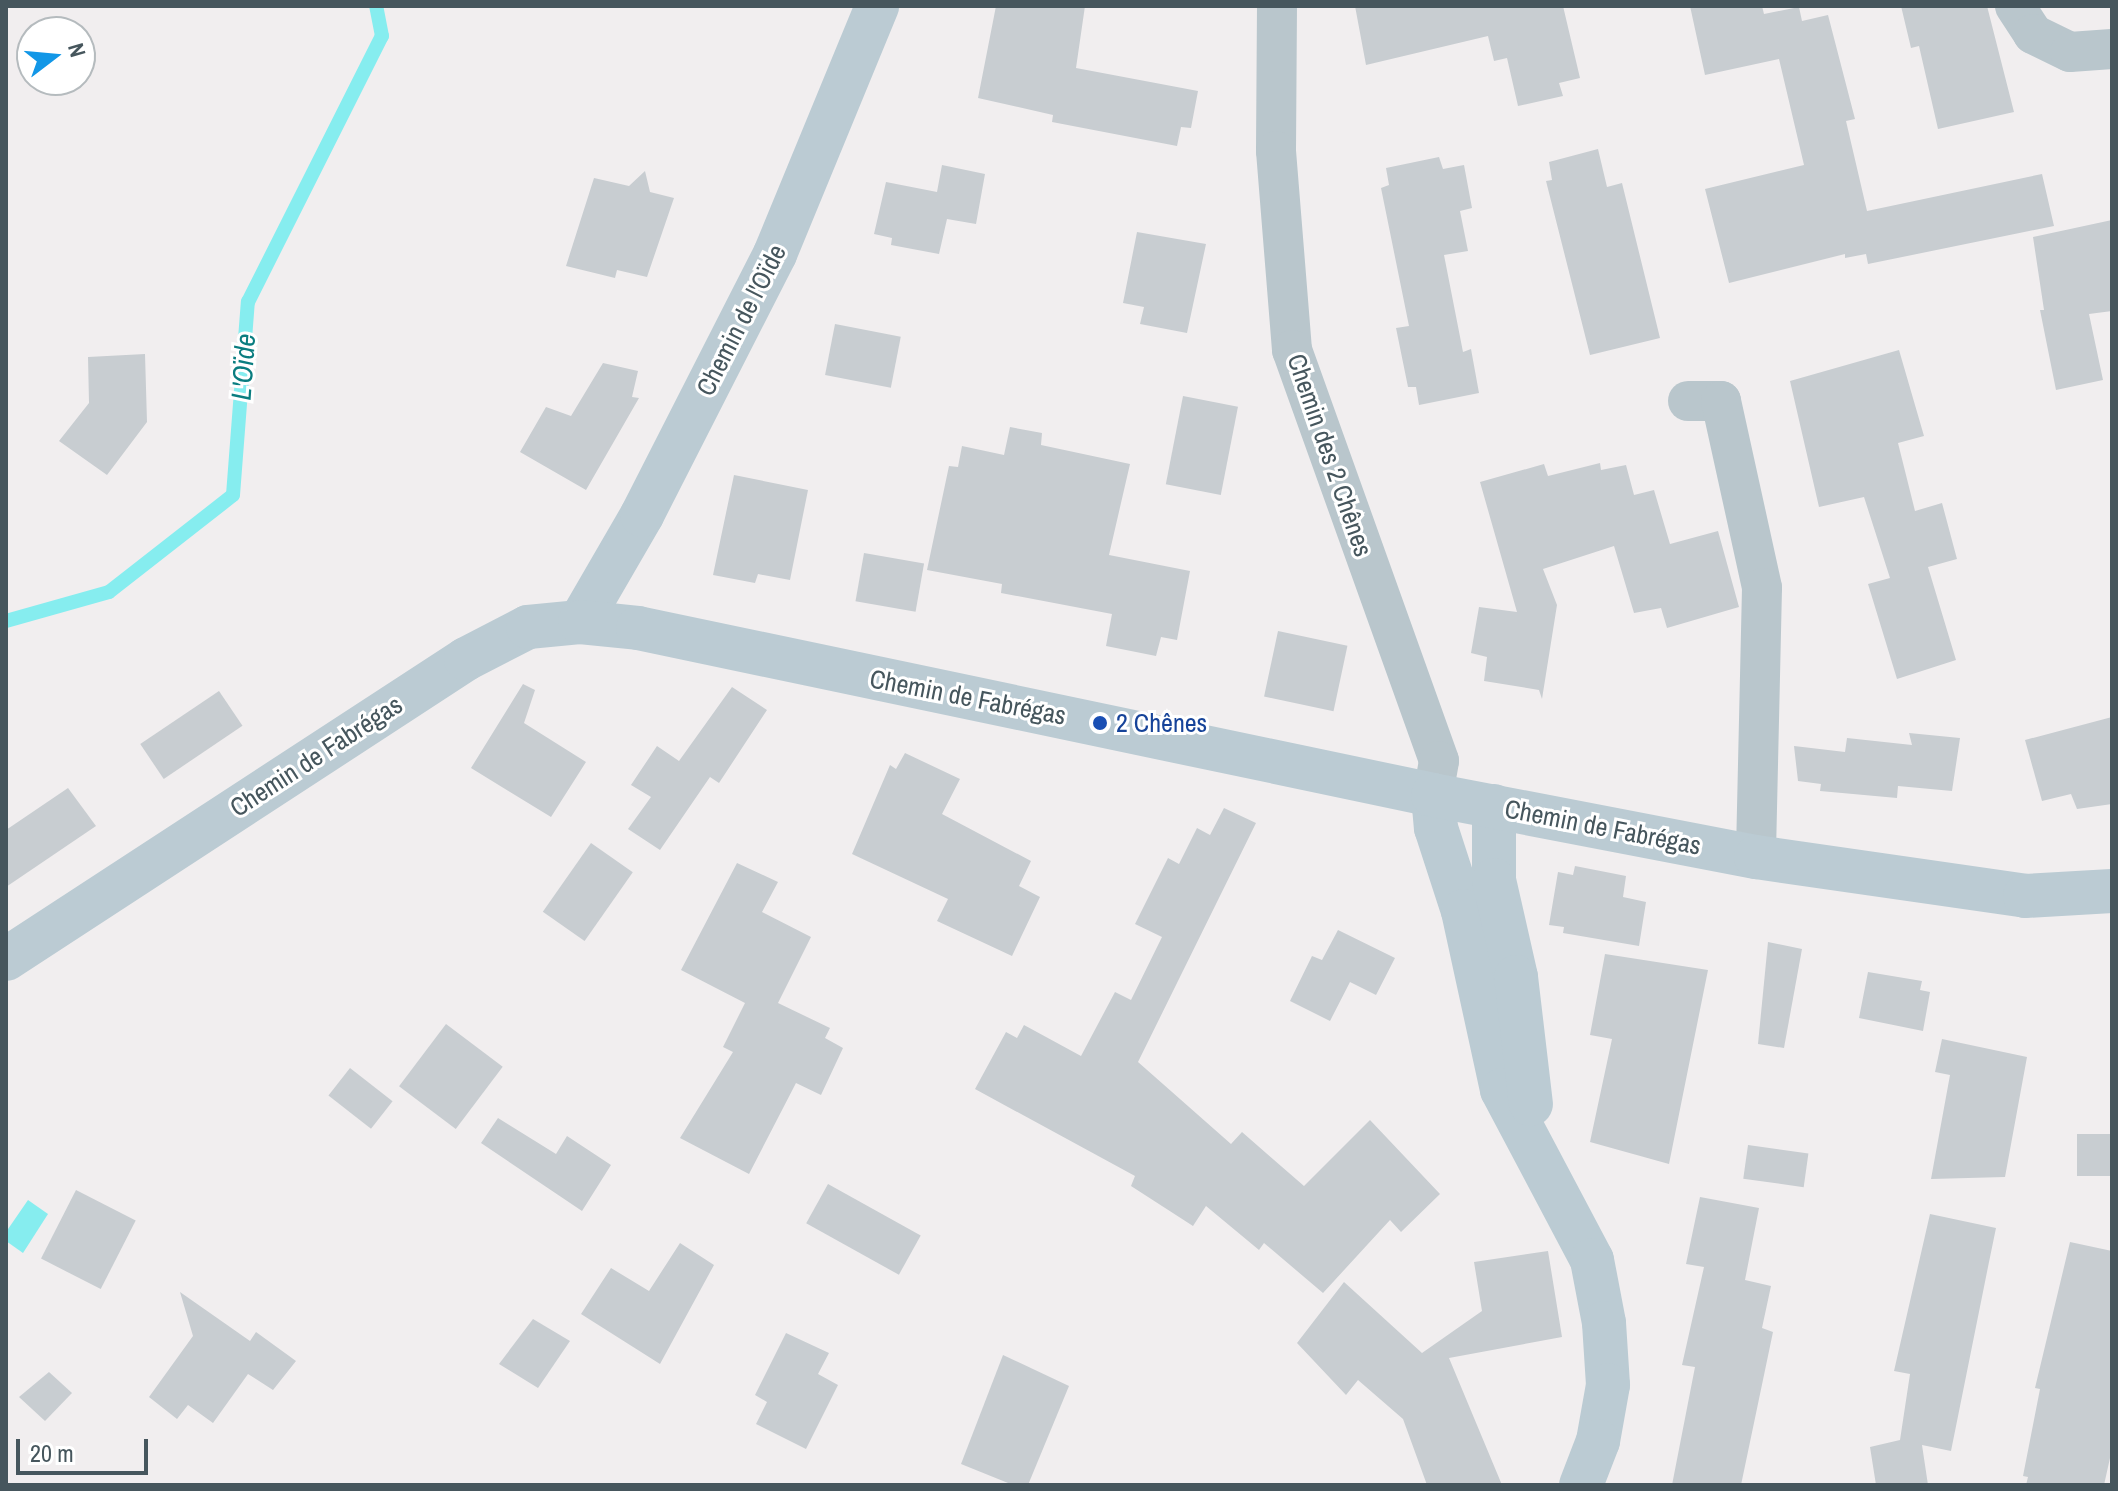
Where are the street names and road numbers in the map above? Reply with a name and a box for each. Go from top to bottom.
street label: Chemin de l'Oïde [690,239,792,401]
street label: Chemin des 2 Chênes [1281,350,1379,560]
street label: Chemin de Fabrégas [867,663,1069,731]
street label: Chemin de Fabrégas [224,689,408,823]
street label: Chemin de Fabrégas [1502,793,1704,861]

